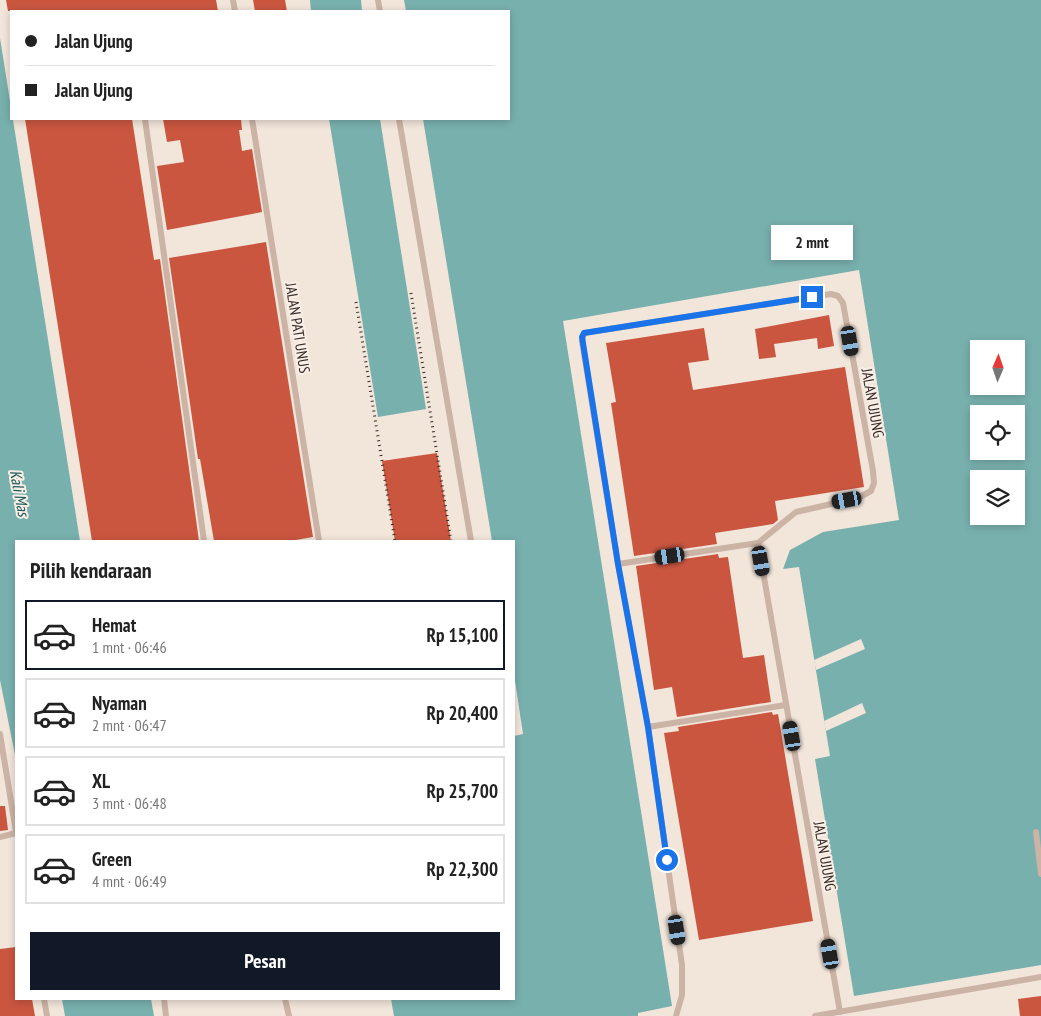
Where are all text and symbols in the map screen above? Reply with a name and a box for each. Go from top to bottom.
text: Jalan Ujung [55,29,133,53]
text: Jalan Ujung [55,78,133,102]
callout: 2 mnt [771,224,853,260]
text: 2 mnt [795,232,829,252]
street label: JALAN PATI UNUS [281,281,315,374]
route end [801,286,823,308]
car [840,325,859,357]
north arrow [970,340,1025,395]
map controls [970,340,1025,525]
street label: JALAN UJUNG [857,366,888,439]
button: locate [970,405,1025,460]
water label: Kali Mas [6,468,35,519]
button: layers [970,470,1025,525]
car [830,490,863,510]
car [751,545,770,577]
car [654,546,685,566]
text: Pilih kendaraan [30,556,152,584]
icon: car [32,613,77,658]
text: Hemat [92,613,136,637]
text: Rp 15,100 [427,623,498,647]
text: 1 mnt · 06:46 [92,637,167,657]
icon: car [32,691,77,736]
text: Nyaman [92,691,147,715]
text: Rp 20,400 [427,701,498,725]
text: 2 mnt · 06:47 [92,715,167,735]
car [782,720,801,752]
icon: car [32,769,77,814]
text: XL [92,769,110,793]
text: Rp 25,700 [427,779,498,803]
text: 3 mnt · 06:48 [92,793,167,813]
street label: JALAN UJUNG [809,819,840,892]
icon: car [32,847,77,892]
text: Green [92,847,132,871]
route start [656,849,678,871]
text: Rp 22,300 [427,857,498,881]
text: 4 mnt · 06:49 [92,871,167,891]
car [667,914,686,946]
button: Pesan [30,932,500,990]
car [820,938,839,970]

